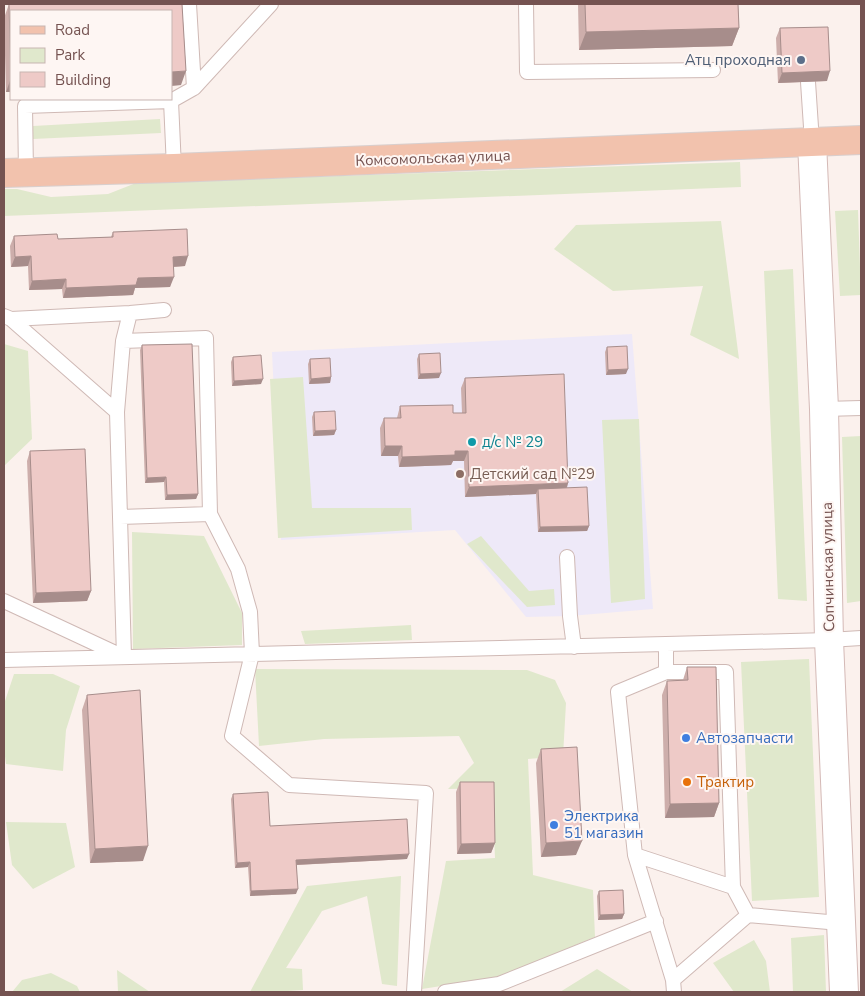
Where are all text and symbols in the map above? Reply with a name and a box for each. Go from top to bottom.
legend [10,10,172,100]
text: Road [55,20,90,40]
text: Park [55,45,85,65]
place label: Атц проходная [685,50,791,70]
marker: Атц проходная [795,54,807,66]
text: Building [55,70,111,90]
street label: Комсомольская улица [355,145,511,171]
place label: д/с № 29 [482,432,543,452]
marker: д/с № 29 [466,436,478,448]
place label: Детский сад №29 [470,464,595,484]
marker: Детский сад №29 [454,468,466,480]
street label: Сопчинская улица [817,502,839,632]
place label: Автозапчасти [696,728,794,748]
marker: Автозапчасти [680,732,692,744]
place label: Трактир [697,772,754,792]
marker: Трактир [681,776,693,788]
place label: Электрика 51 магазин [564,806,643,843]
marker: Электрика 51 магазин [548,819,560,831]

